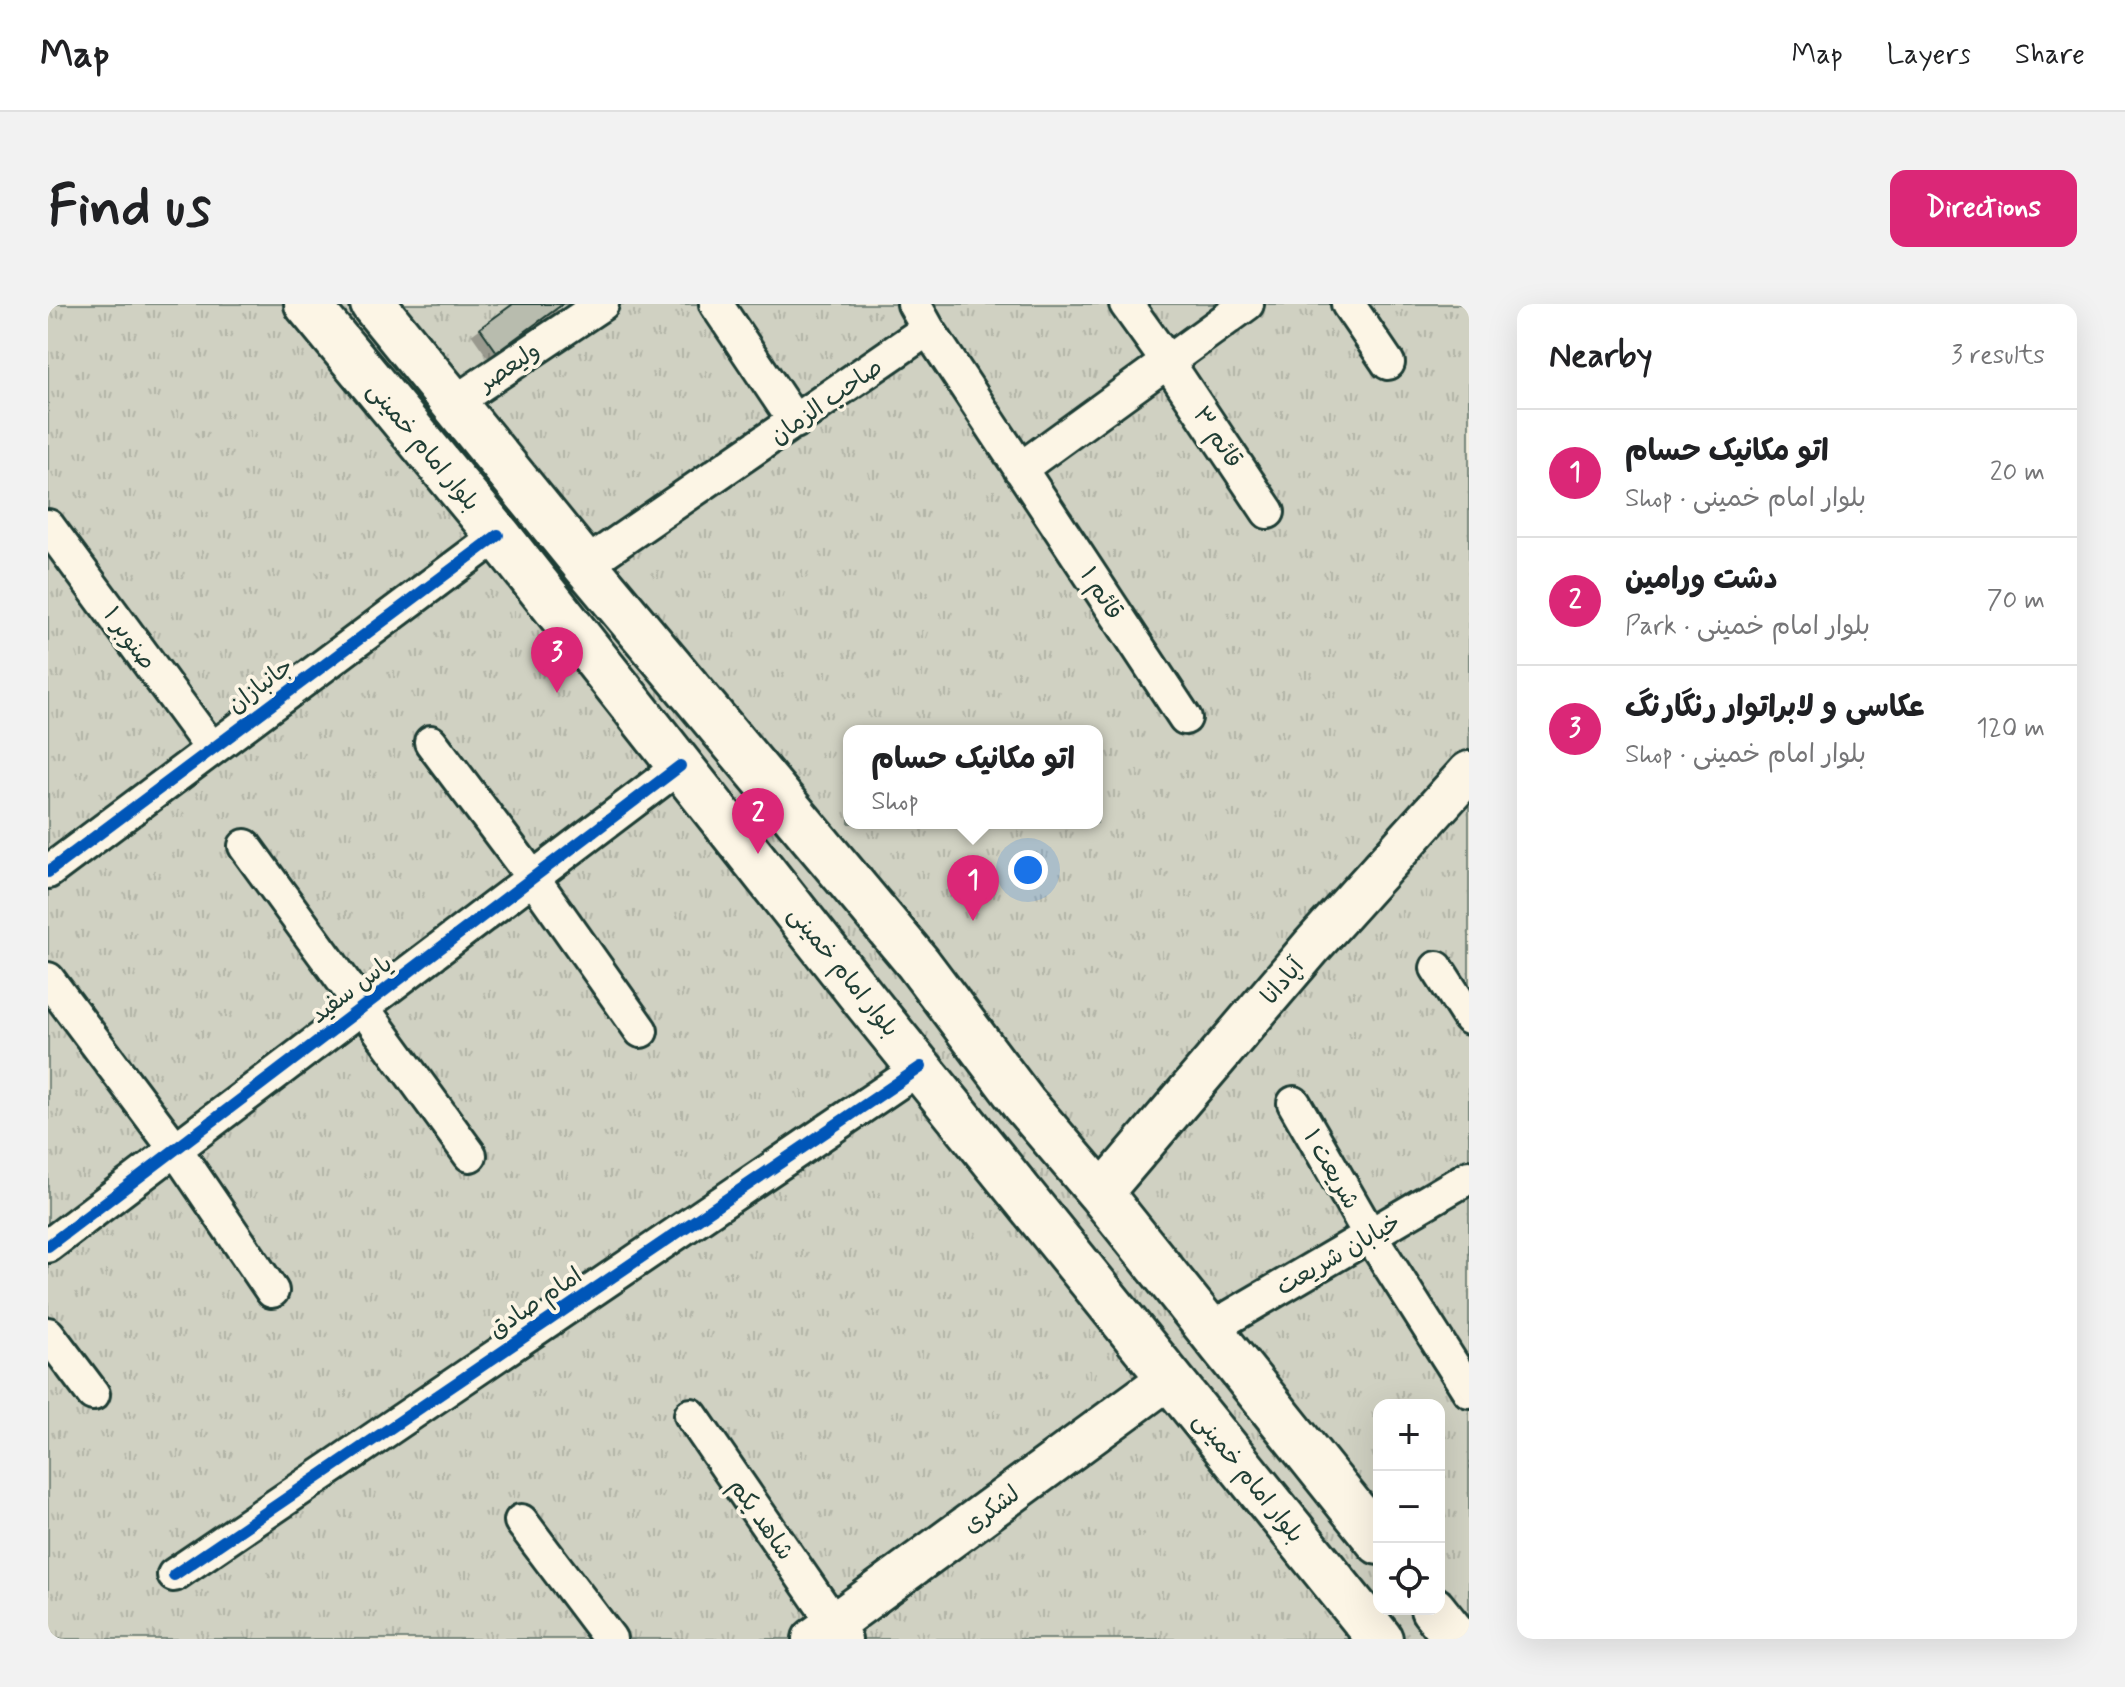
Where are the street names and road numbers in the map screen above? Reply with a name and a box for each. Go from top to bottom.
street label: ولیعصر [471,335,547,400]
street label: صاحب الزمان [765,352,889,452]
street label: بلوار امام خمینی [359,376,486,519]
street label: قائم ۳ [1184,401,1249,475]
street label: قائم ۱ [1071,561,1129,627]
street label: صنوبر ۱ [95,601,162,677]
street label: جانبازان [222,651,300,721]
street label: بلوار امام خمینی [780,900,905,1045]
street label: یاس سفید [304,949,399,1031]
street label: آپادانا [1255,952,1312,1012]
street label: شریعت ۱ [1295,1124,1366,1215]
street label: خیابان شریعت [1271,1207,1406,1303]
street label: امام صادق [483,1261,589,1347]
street label: بلوار امام خمینی [1185,1406,1310,1551]
street label: شاهد یکم [721,1473,800,1567]
street label: لشکری [957,1479,1026,1541]

